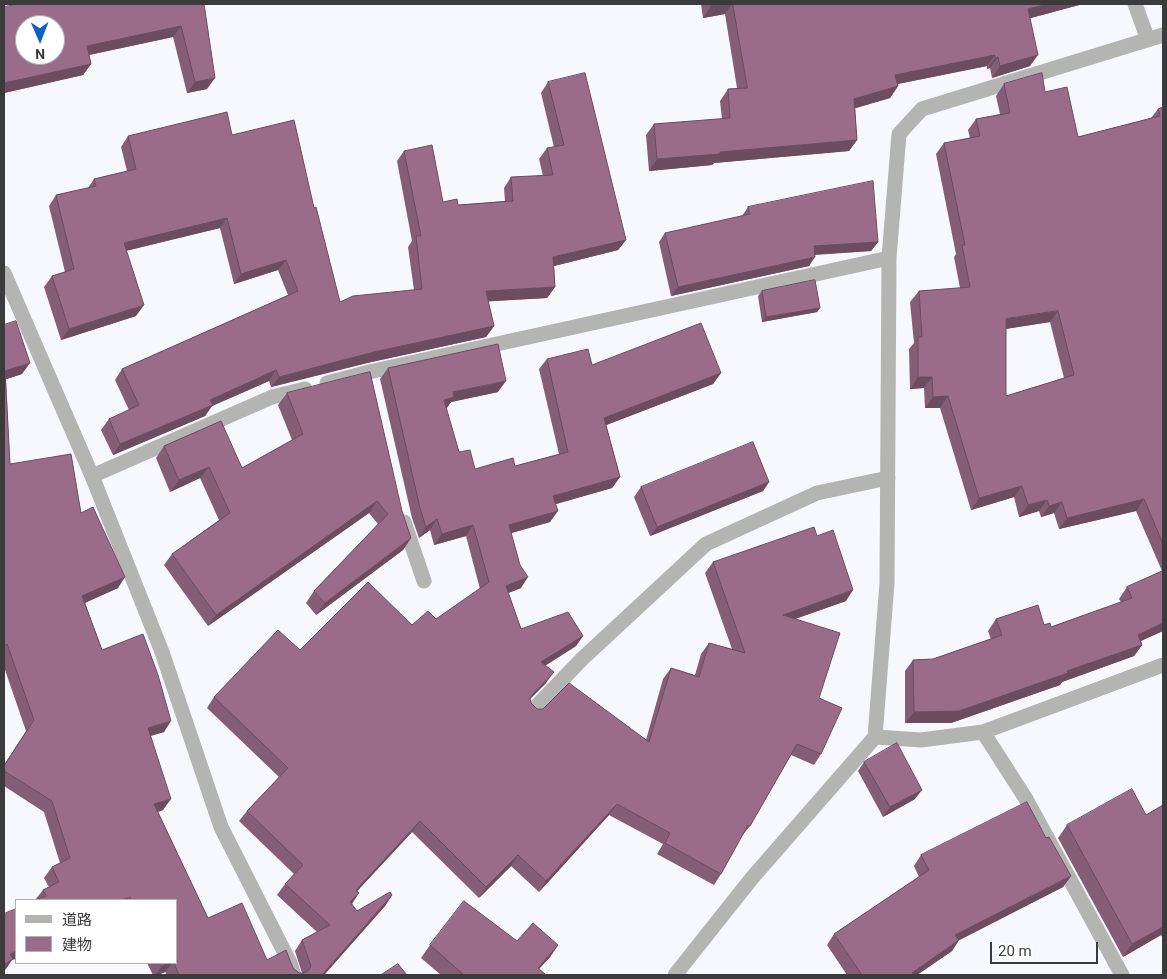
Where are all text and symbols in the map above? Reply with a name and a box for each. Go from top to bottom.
north arrow [15,15,65,65]
text: N [35,46,45,62]
legend [15,899,178,964]
text: 道路 [62,911,92,929]
scale bar [992,932,1100,964]
text: 建物 [62,936,92,954]
text: 20 m [998,942,1032,960]

